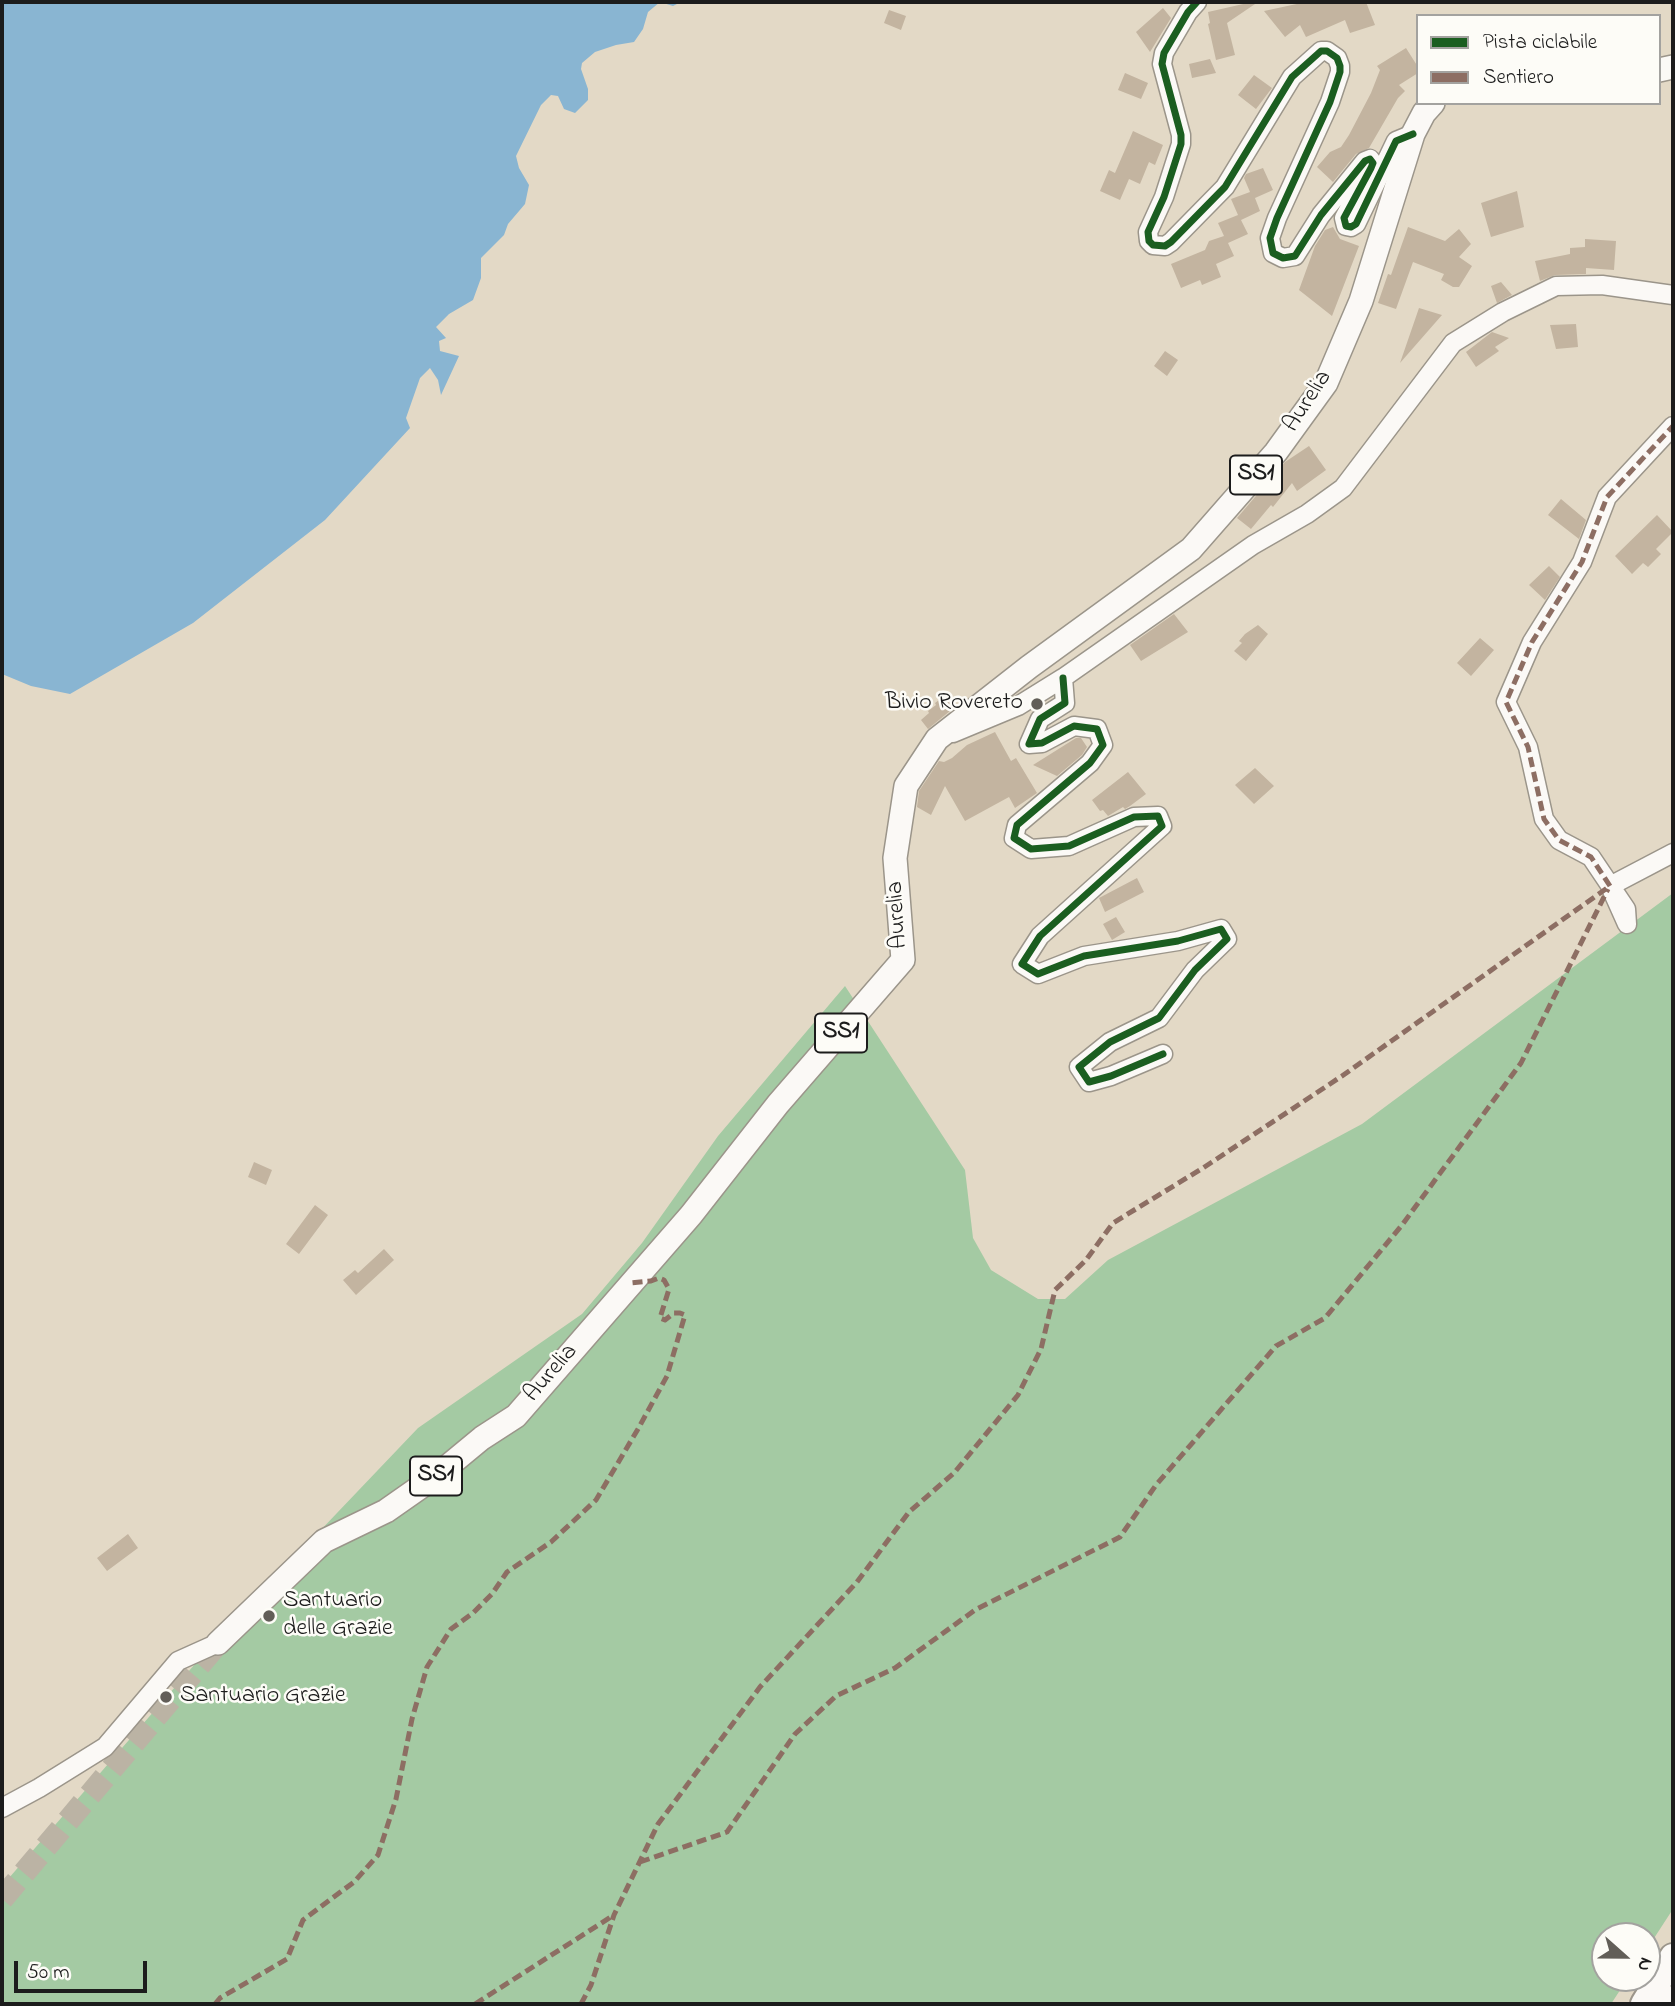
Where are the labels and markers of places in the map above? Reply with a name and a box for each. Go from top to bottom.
place label: Bivio Rovereto [885,690,1023,718]
marker: Bivio Rovereto [1029,696,1045,712]
place label: Santuario delle Grazie [283,1588,393,1644]
marker: Santuario delle Grazie [261,1608,277,1624]
place label: Santuario Grazie [180,1683,346,1711]
marker: Santuario Grazie [158,1689,174,1705]

